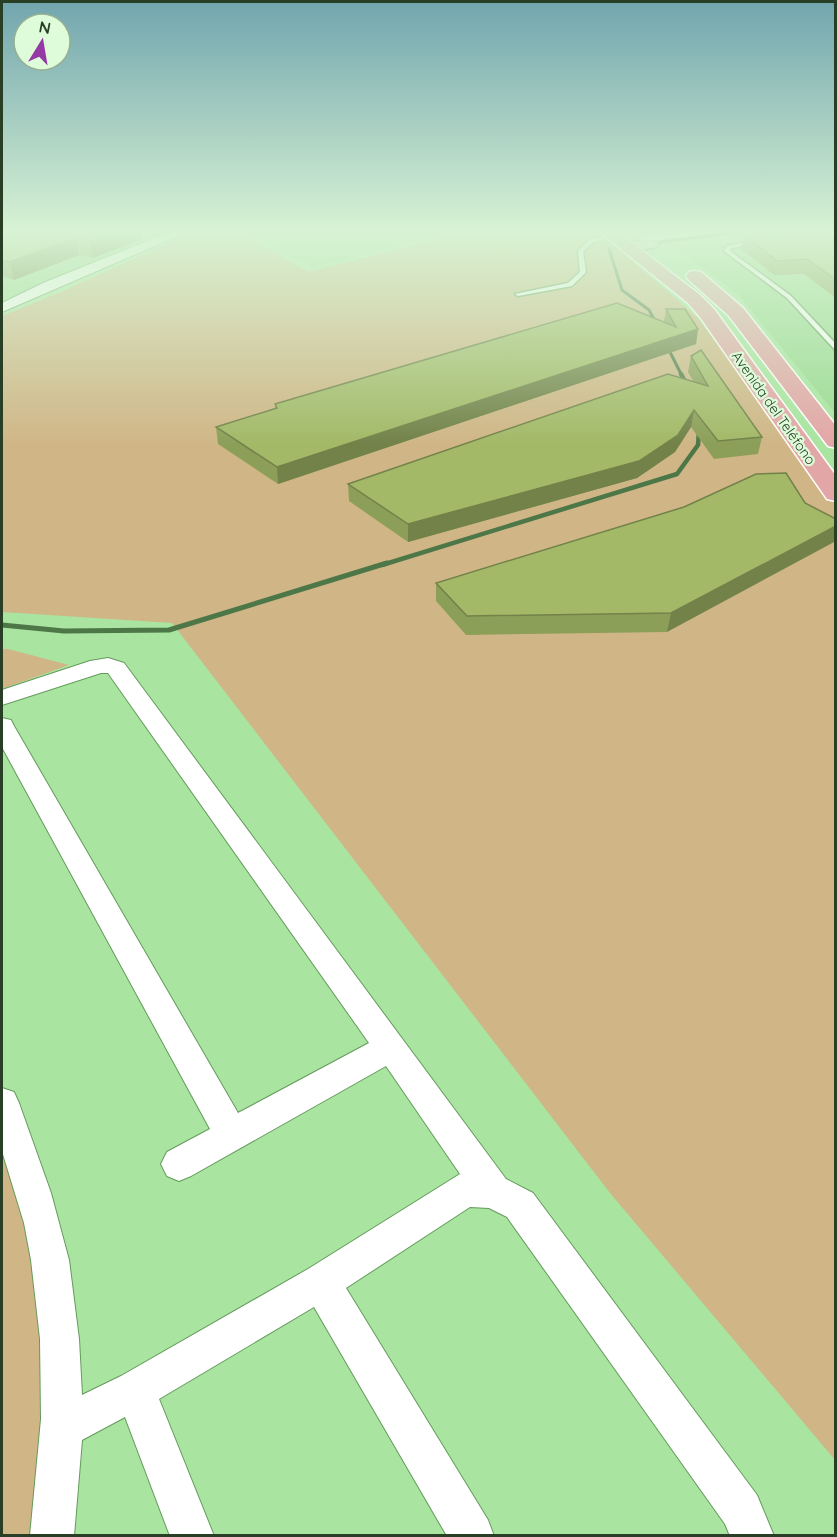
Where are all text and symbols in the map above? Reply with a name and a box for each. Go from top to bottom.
north arrow [12,12,72,72]
text: N [37,16,53,38]
street label: Avenida del Teléfono [728,348,820,468]

